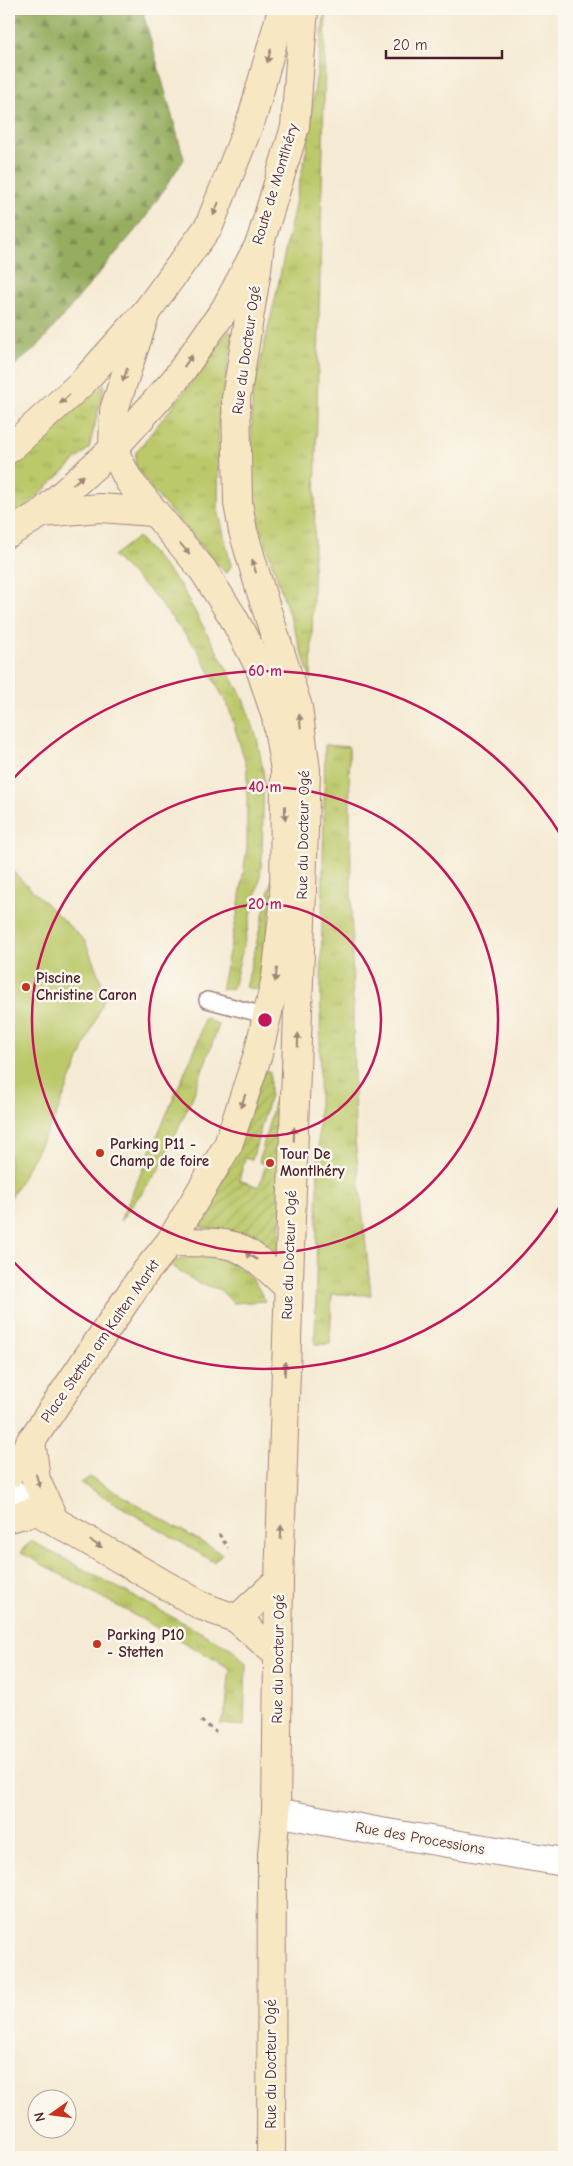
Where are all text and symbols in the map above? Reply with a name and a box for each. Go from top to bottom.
scale bar [386,28,502,60]
text: 20 m [393,36,427,54]
one-way arrow [265,48,273,63]
street label: Route de Montlhéry [248,121,302,247]
one-way arrow [211,202,219,216]
street label: Rue du Docteur Ogé [228,284,264,415]
one-way arrow [183,354,193,368]
one-way arrow [121,368,129,383]
one-way arrow [59,393,71,405]
one-way arrow [72,474,84,486]
one-way arrow [179,543,190,555]
one-way arrow [249,558,257,573]
text: 60 m [248,662,282,680]
one-way arrow [296,713,304,729]
street label: Rue du Docteur Ogé [293,770,313,900]
text: 40 m [249,778,282,796]
one-way arrow [281,805,289,821]
text: 20 m [248,895,282,913]
one-way arrow [272,967,280,983]
place label: Piscine Christine Caron [36,969,137,1004]
marker: Piscine Christine Caron [20,981,32,993]
centre of rings [256,1011,274,1029]
one-way arrow [294,1031,302,1047]
one-way arrow [239,1093,246,1108]
one-way arrow [291,1125,299,1141]
place label: Parking P11 - Champ de foire [110,1135,209,1170]
place label: Tour De Montlhéry [280,1145,345,1180]
marker: Parking P11 - Champ de foire [94,1147,106,1159]
marker: Tour De Montlhéry [264,1157,276,1169]
street label: Rue du Docteur Ogé [278,1190,300,1320]
one-way arrow [244,1251,257,1260]
street label: Place Stetten am Kalten Markt [37,1255,164,1426]
one-way arrow [282,1361,290,1377]
one-way arrow [34,1474,42,1489]
one-way arrow [277,1523,285,1539]
one-way arrow [89,1540,102,1549]
street label: Rue du Docteur Ogé [268,1594,288,1724]
place label: Parking P10 - Stetten [107,1626,184,1661]
marker: Parking P10 - Stetten [91,1638,103,1650]
street label: Rue des Processions [354,1818,486,1858]
street label: Rue du Docteur Ogé [262,1999,280,2129]
north arrow [28,2088,78,2138]
text: N [31,2111,49,2124]

